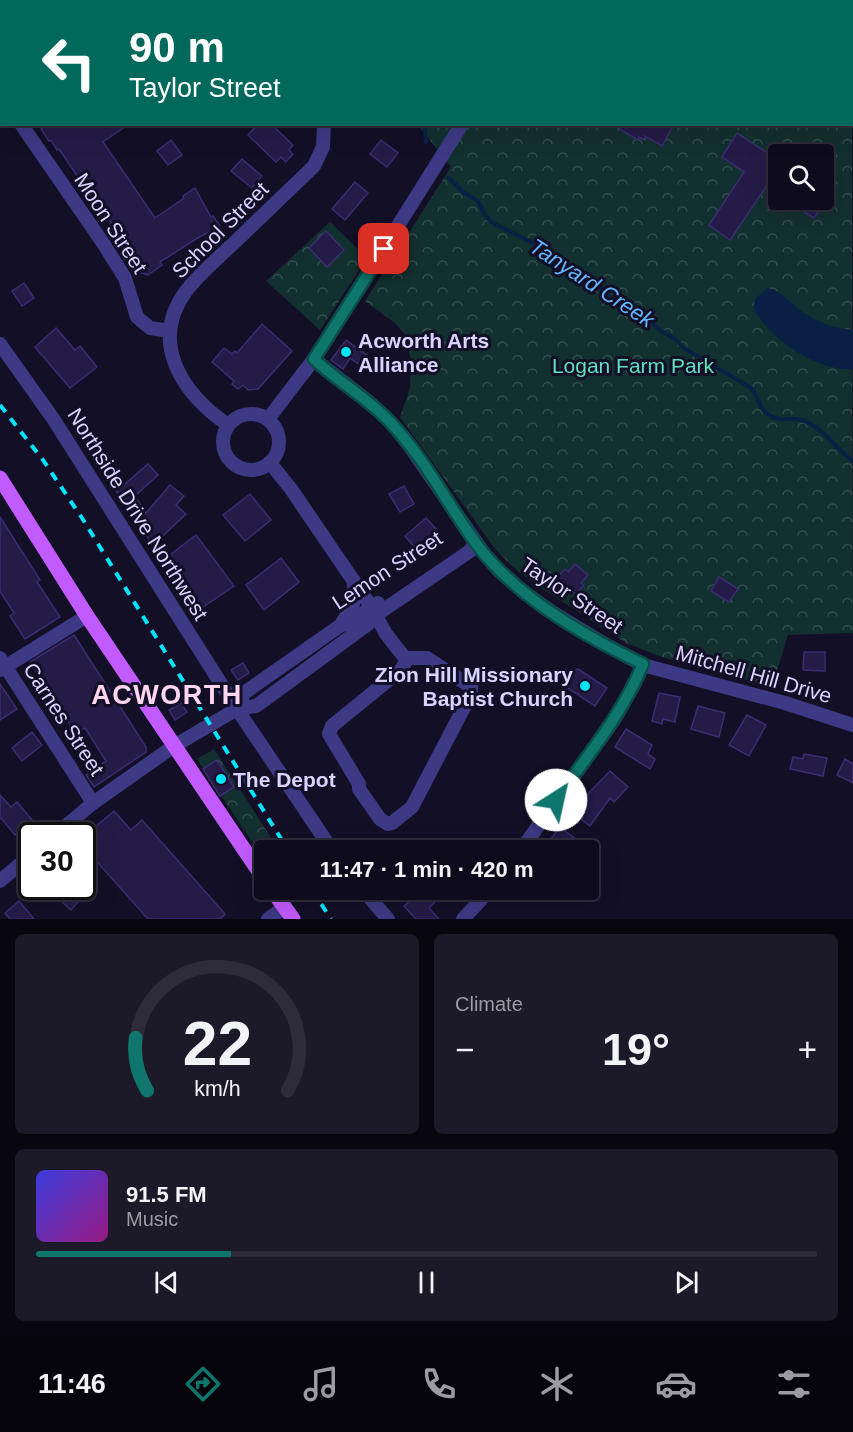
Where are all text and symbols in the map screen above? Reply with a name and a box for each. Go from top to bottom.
icon: left [30,24,108,102]
text: 90 m [129,24,225,71]
text: Taylor Street [129,73,281,103]
map controls [768,144,834,210]
button: search [768,144,834,210]
street label: Moon Street [70,169,152,277]
street label: School Street [167,177,273,283]
pin [358,223,409,274]
icon: arrive [367,232,400,265]
water label: Tanyard Creek [525,233,660,333]
place label: Acworth Arts Alliance [358,329,489,376]
marker: Acworth Arts Alliance [339,345,353,359]
park label: Logan Farm Park [552,354,715,377]
street label: Northside Drive Northwest [63,404,213,624]
street label: Lemon Street [328,526,446,614]
street label: Taylor Street [517,553,627,638]
street label: Mitchell Hill Drive [673,641,835,707]
street label: Carnes Street [19,658,109,780]
place label: Zion Hill Missionary Baptist Church [375,663,573,710]
marker: Zion Hill Missionary Baptist Church [578,679,592,693]
district label: ACWORTH [91,680,243,710]
place label: The Depot [233,768,336,791]
position arrow [524,768,588,832]
marker: The Depot [214,772,228,786]
speed limit sign: 30 [18,822,96,900]
text: 11:47 · 1 min · 420 m [320,857,534,882]
text: Climate [455,993,523,1015]
text: 22 [182,1009,252,1078]
text: 19° [602,1024,670,1075]
text: − [455,1031,474,1068]
text: + [798,1031,817,1068]
text: km/h [194,1077,240,1101]
text: 91.5 FM [126,1182,207,1207]
text: Music [126,1208,178,1230]
icon: previous [150,1266,183,1299]
icon: pause [410,1266,443,1299]
icon: next [670,1266,703,1299]
icon: directions [182,1363,224,1405]
icon: music [300,1363,342,1405]
icon: phone [418,1363,460,1405]
icon: climate [536,1363,578,1405]
icon: car [655,1363,697,1405]
icon: filters [773,1363,815,1405]
text: 11:46 [38,1369,106,1399]

